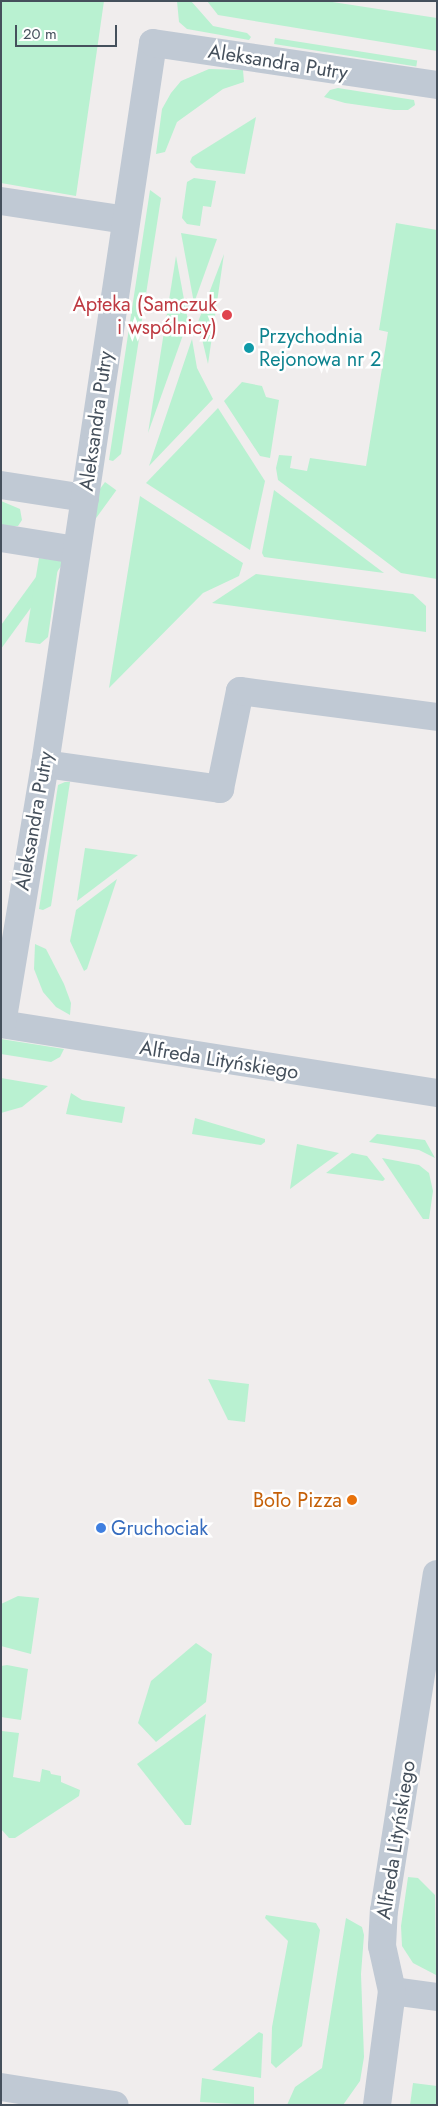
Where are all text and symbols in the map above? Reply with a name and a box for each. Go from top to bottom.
scale bar [18,15,120,47]
text: 20 m [23,23,57,45]
street label: Aleksandra Putry [206,39,350,85]
place label: Apteka (Samczuk i wspólnicy) [73,292,217,339]
marker: Apteka (Samczuk i wspólnicy) [221,309,233,321]
place label: Przychodnia Rejonowa nr 2 [259,324,381,371]
marker: Przychodnia Rejonowa nr 2 [243,342,255,354]
street label: Aleksandra Putry [74,349,118,493]
street label: Aleksandra Putry [10,749,58,893]
street label: Alfreda Lityńskiego [138,1036,300,1084]
place label: BoTo Pizza [253,1488,342,1512]
marker: BoTo Pizza [346,1494,358,1506]
place label: Gruchociak [111,1516,208,1540]
marker: Gruchociak [95,1522,107,1534]
street label: Alfreda Lityńskiego [372,1759,420,1921]

